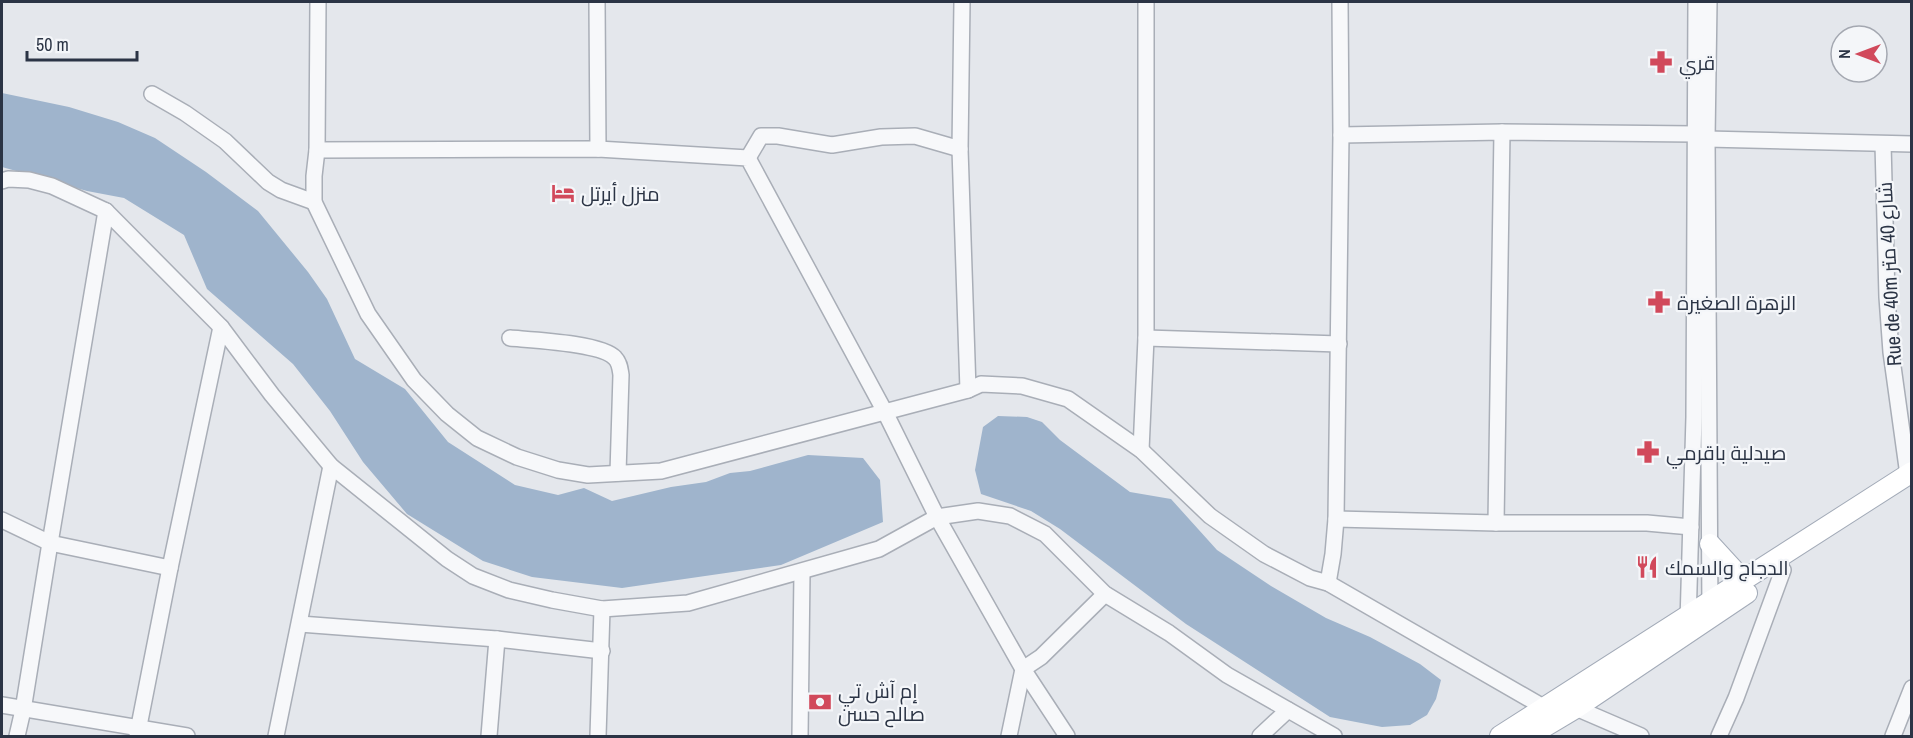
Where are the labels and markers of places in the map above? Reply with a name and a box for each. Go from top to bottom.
pharmacy icon: قري [1648,49,1674,75]
place label: قري [1679,49,1715,79]
hotel icon: منزل أيرتل [550,180,576,206]
place label: منزل أيرتل [581,180,660,207]
pharmacy icon: الزهرة الصغيرة [1646,289,1672,315]
place label: الزهرة الصغيرة [1677,289,1796,316]
pharmacy icon: صيدلية باقرمي [1635,439,1661,465]
place label: صيدلية باقرمي [1666,439,1786,469]
restaurant icon: الدجاج والسمك [1634,554,1660,580]
place label: الدجاج والسمك [1665,554,1789,582]
place label: إم آش تي صالح حسن [838,677,925,728]
bank icon: إم آش تي صالح حسن [807,689,833,715]

